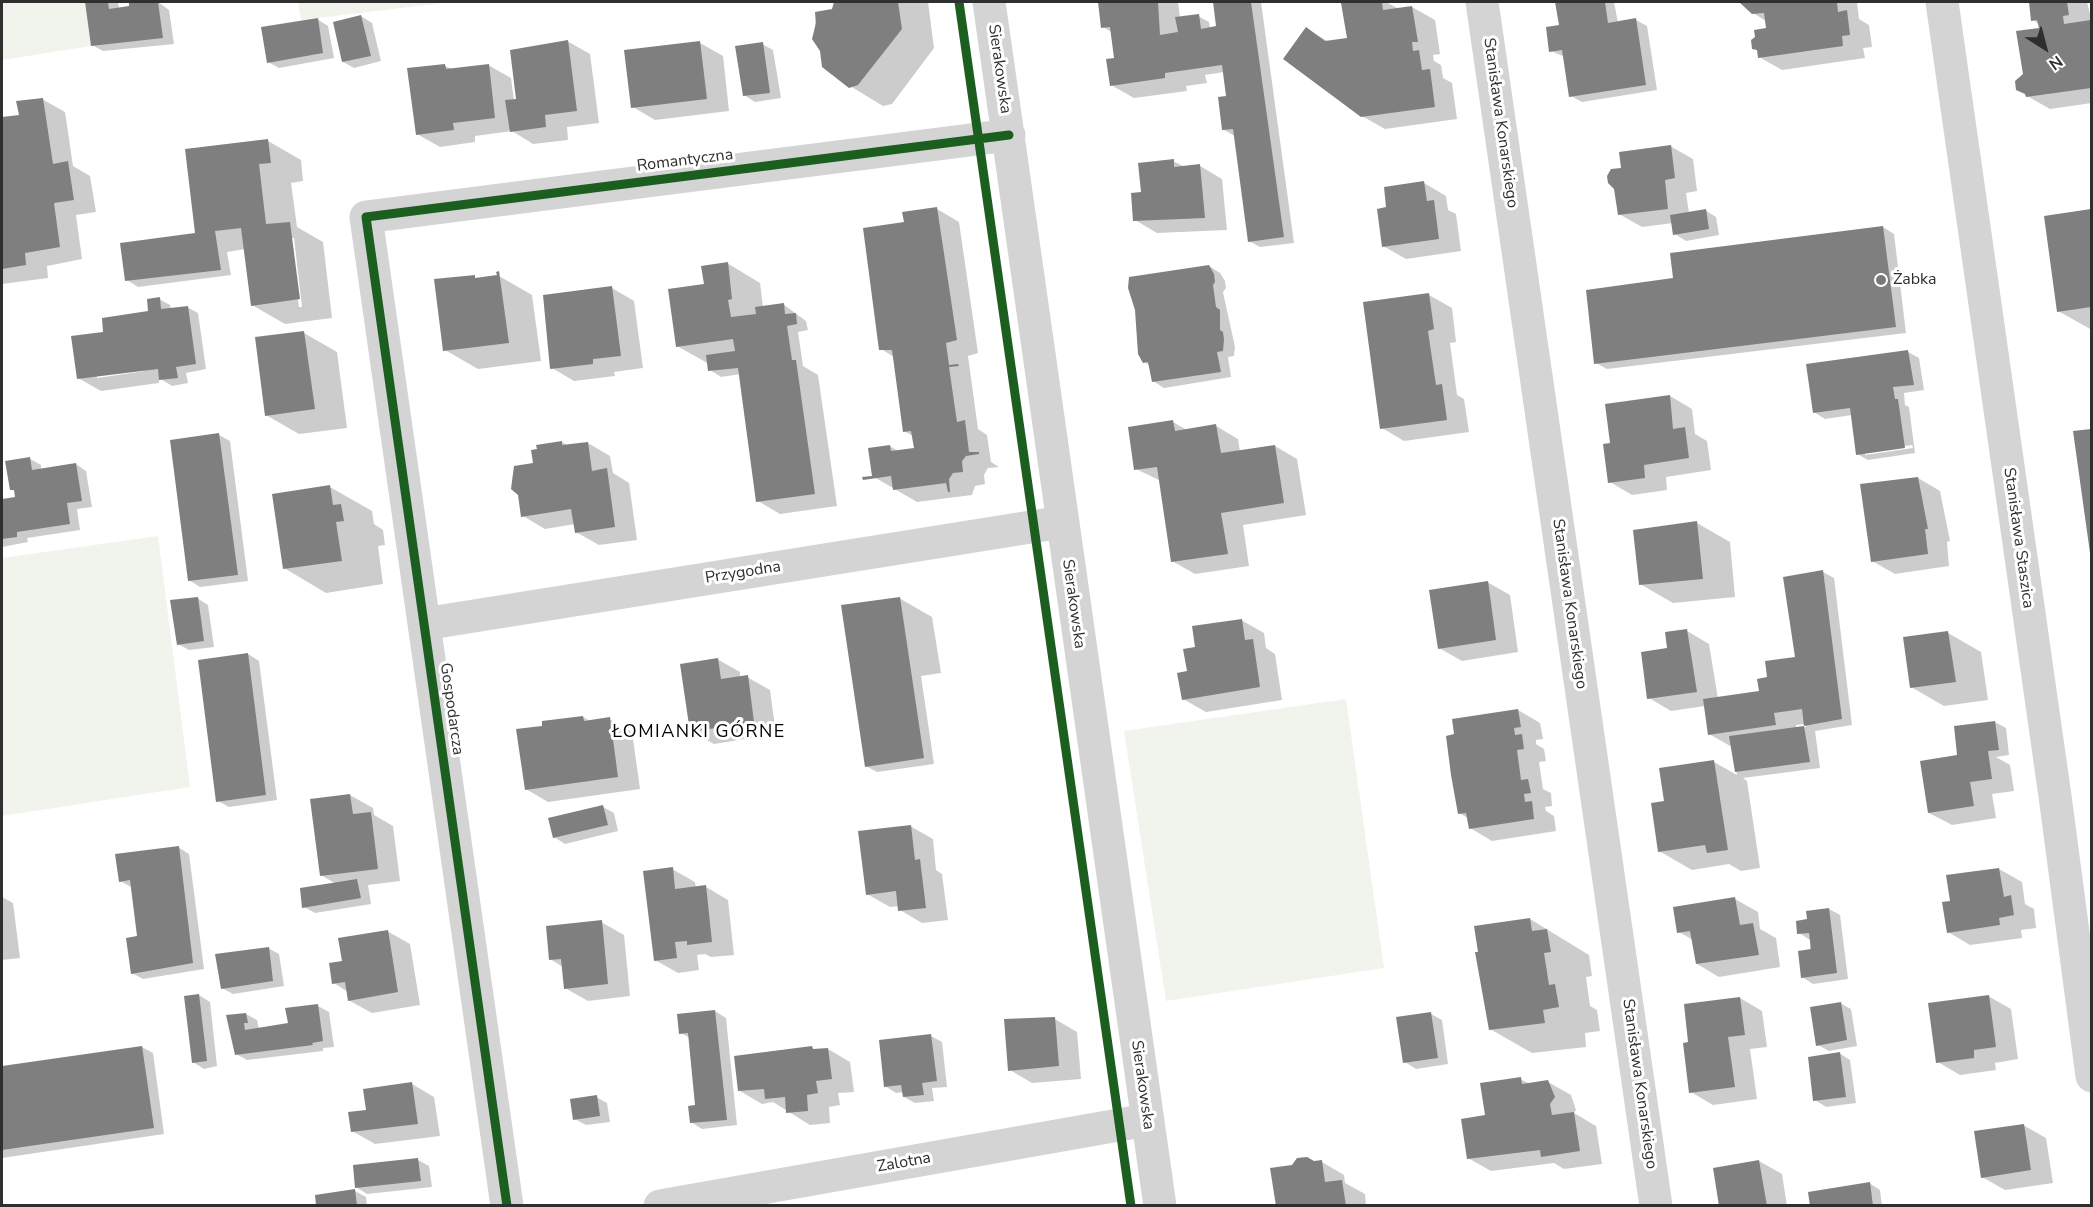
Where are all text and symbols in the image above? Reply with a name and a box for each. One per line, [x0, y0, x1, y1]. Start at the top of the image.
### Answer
north arrow [2015, 18, 2075, 78]
street label: Sierakowska [983, 23, 1015, 115]
street label: Stanisława Konarskiego [1479, 37, 1521, 209]
text: N [2044, 50, 2067, 75]
street label: Romantyczna [636, 146, 734, 176]
place label: Żabka [1893, 270, 1936, 290]
marker: Żabka [1874, 273, 1888, 287]
street label: Stanisława Staszica [1999, 466, 2037, 610]
street label: Stanisława Konarskiego [1548, 518, 1590, 690]
street label: Przygodna [704, 558, 782, 588]
street label: Sierakowska [1057, 558, 1089, 650]
street label: Gospodarcza [435, 662, 467, 756]
district label: ŁOMIANKI GÓRNE [612, 722, 786, 744]
street label: Stanisława Konarskiego [1618, 998, 1660, 1170]
street label: Sierakowska [1126, 1039, 1158, 1131]
street label: Zalotna [876, 1149, 932, 1177]

